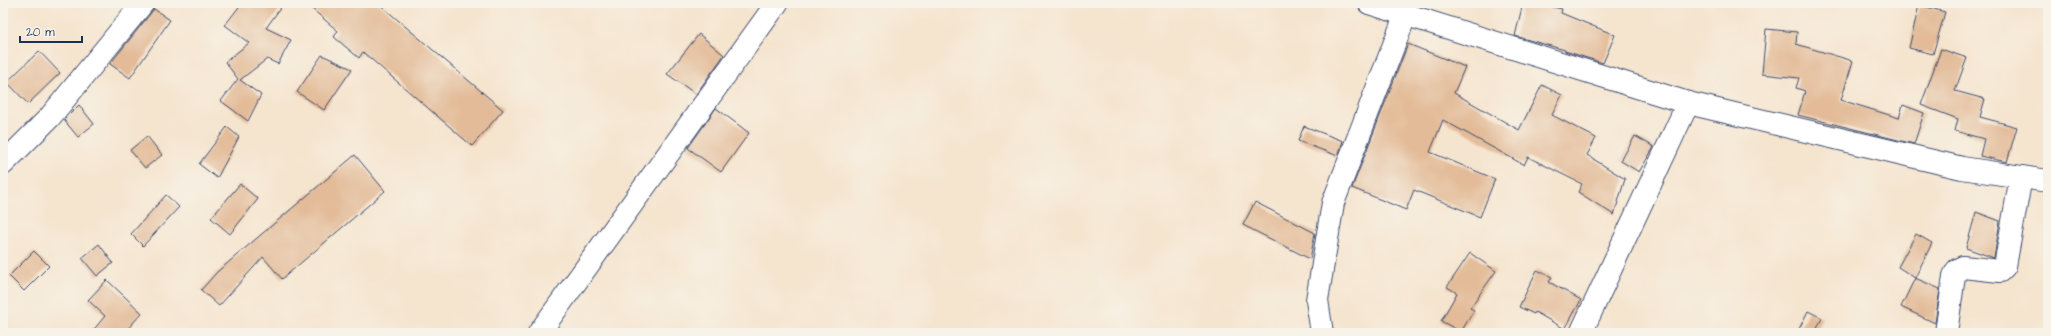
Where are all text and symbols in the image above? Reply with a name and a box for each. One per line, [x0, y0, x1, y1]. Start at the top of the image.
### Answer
scale bar [20, 18, 82, 44]
text: 20 m [26, 24, 55, 41]

